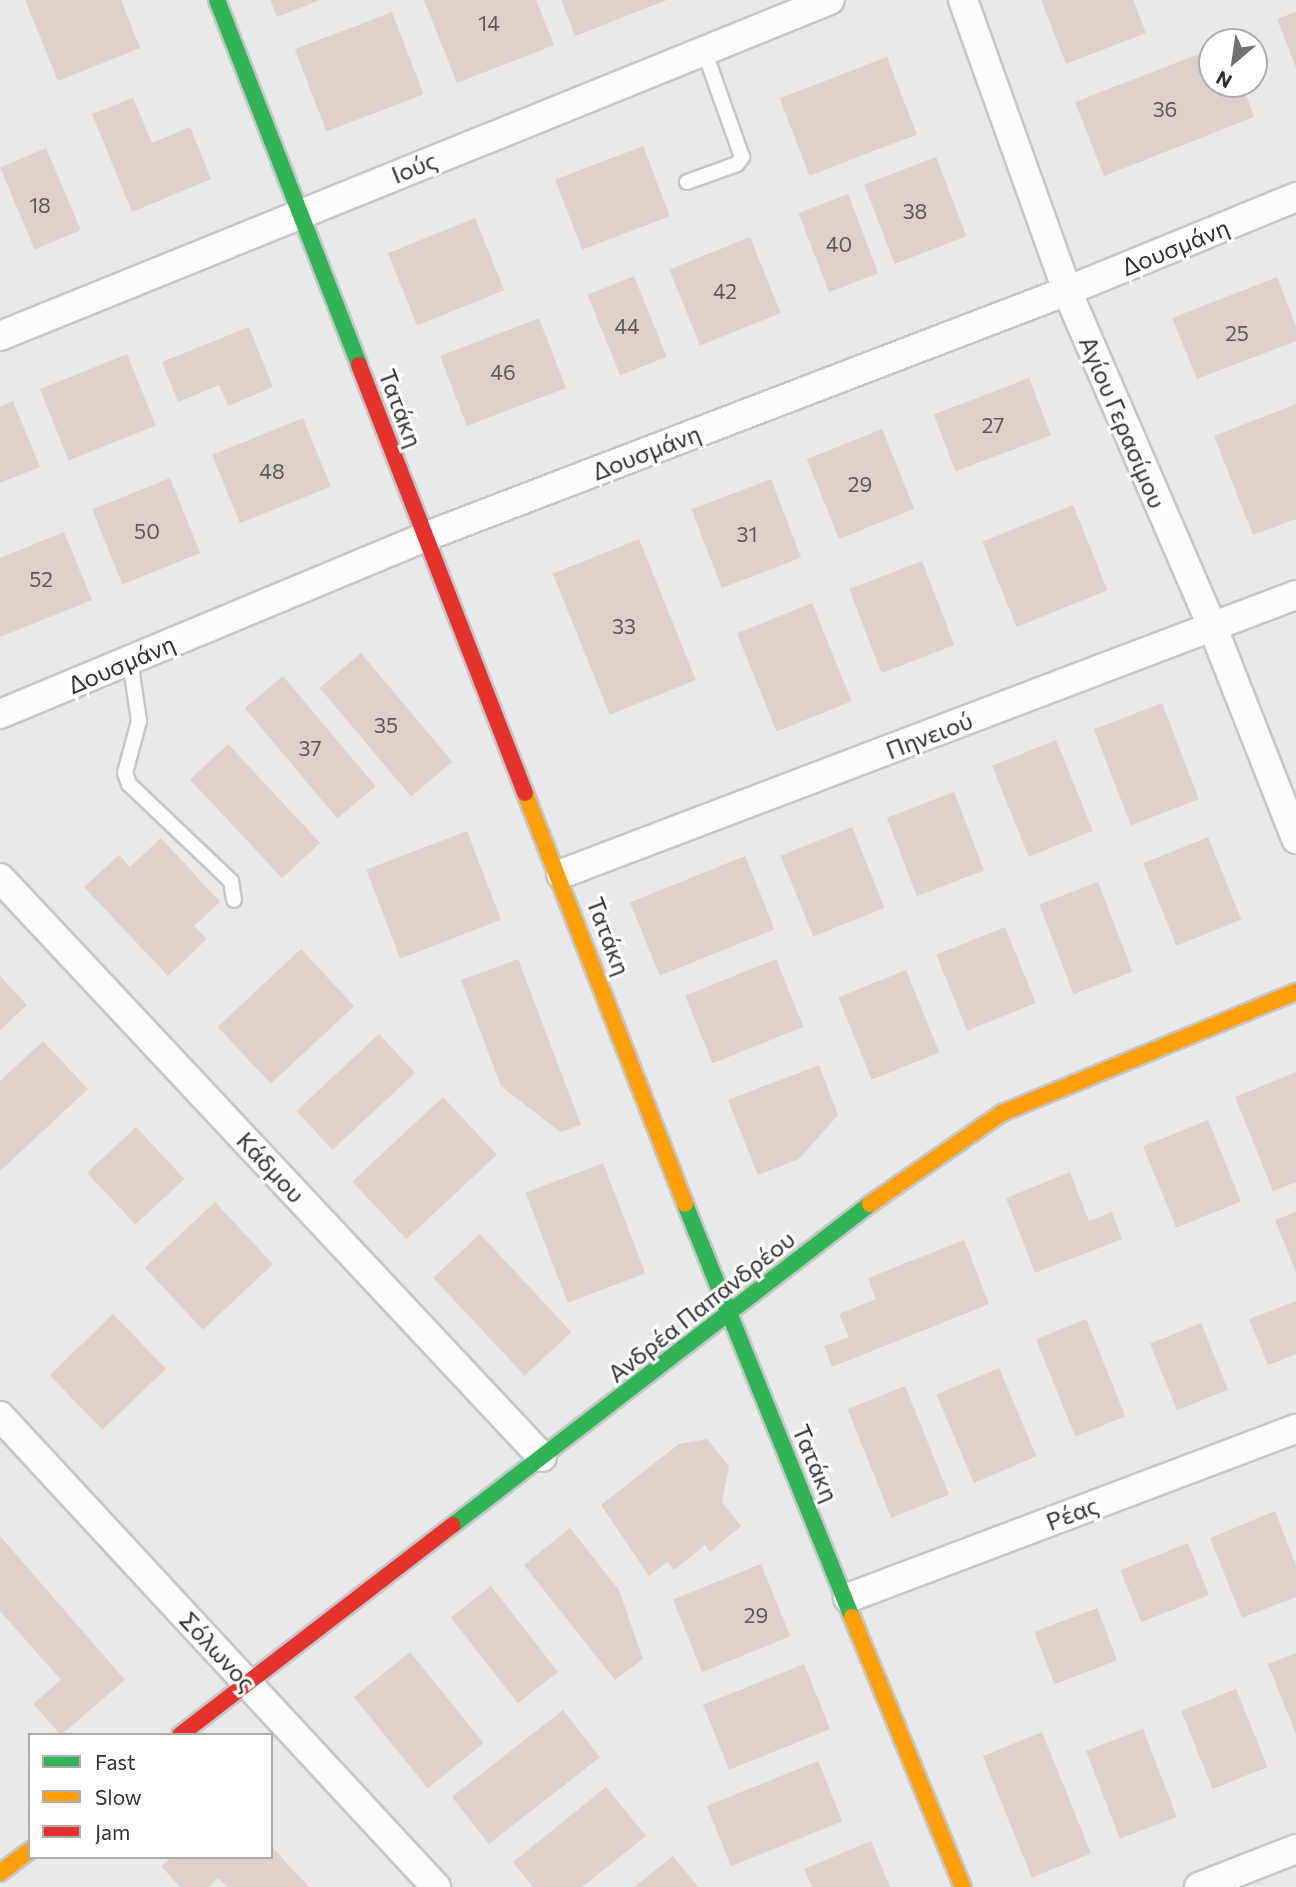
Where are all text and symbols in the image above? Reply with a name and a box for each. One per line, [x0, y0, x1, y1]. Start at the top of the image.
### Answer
house number: 14 [478, 10, 500, 36]
north arrow [1198, 28, 1268, 98]
text: N [1212, 67, 1235, 94]
house number: 36 [1153, 96, 1177, 122]
street label: Ιούς [387, 145, 441, 189]
house number: 18 [29, 192, 51, 218]
house number: 38 [903, 198, 927, 224]
street label: Δουσμάνη [1117, 212, 1233, 282]
house number: 40 [826, 231, 852, 257]
house number: 42 [713, 278, 737, 304]
house number: 44 [614, 313, 640, 339]
house number: 25 [1225, 320, 1249, 346]
street label: Αγίου Γερασίμου [1074, 332, 1172, 512]
house number: 46 [490, 359, 516, 385]
street label: Τατάκη [373, 365, 429, 451]
house number: 27 [982, 412, 1004, 438]
street label: Δουσμάνη [588, 418, 704, 486]
house number: 48 [259, 458, 285, 484]
house number: 29 [848, 471, 872, 497]
house number: 50 [134, 518, 160, 544]
house number: 31 [737, 521, 757, 547]
house number: 52 [29, 566, 53, 592]
house number: 33 [612, 613, 636, 639]
street label: Δουσμάνη [63, 628, 179, 700]
street label: Πηνειού [882, 705, 976, 765]
house number: 35 [374, 712, 398, 738]
house number: 37 [299, 735, 321, 761]
street label: Τατάκη [581, 893, 637, 979]
street label: Κάδμου [231, 1126, 311, 1208]
street label: Ανδρέα Παπανδρέου [602, 1224, 800, 1388]
street label: Τατάκη [787, 1420, 845, 1506]
street label: Ρέας [1042, 1490, 1102, 1536]
house number: 29 [744, 1602, 768, 1628]
street label: Σόλωνος [174, 1605, 262, 1697]
legend [28, 1733, 273, 1859]
text: Fast [95, 1749, 136, 1774]
text: Slow [95, 1784, 142, 1809]
text: Jam [95, 1819, 130, 1844]

